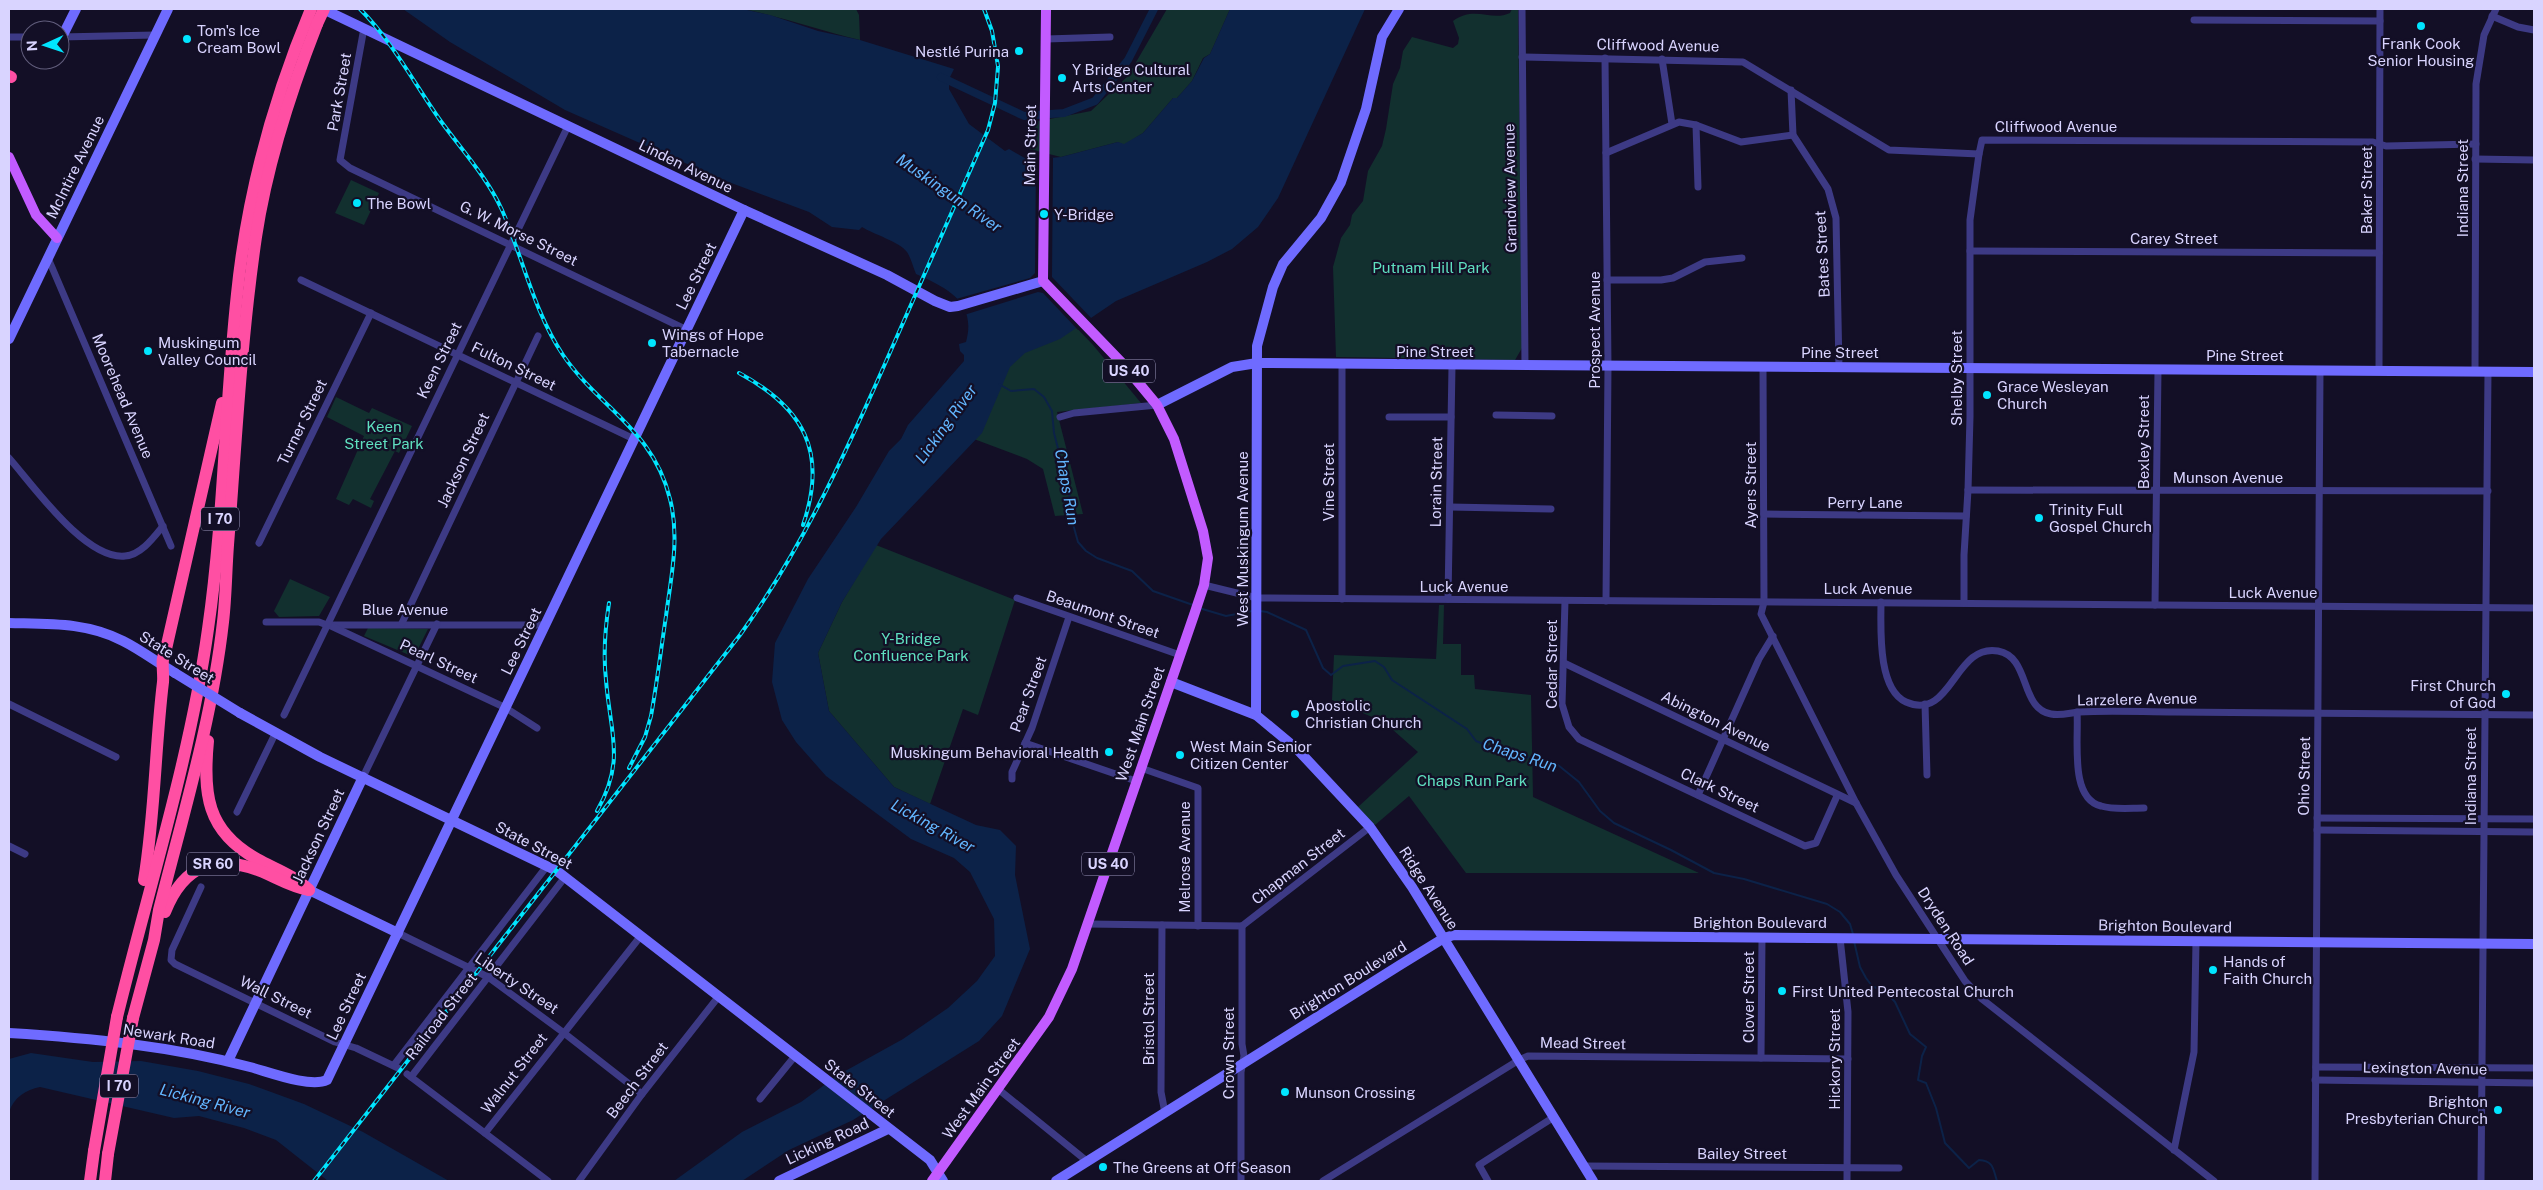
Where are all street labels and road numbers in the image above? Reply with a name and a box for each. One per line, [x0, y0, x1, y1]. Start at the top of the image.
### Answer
street label: Cliffwood Avenue [1596, 35, 1720, 55]
street label: Park Street [324, 51, 354, 133]
street label: Main Street [1021, 104, 1039, 186]
street label: McIntire Avenue [43, 113, 107, 221]
street label: Cliffwood Avenue [1995, 118, 2117, 135]
street label: Grandview Avenue [1500, 123, 1520, 253]
street label: Linden Avenue [636, 136, 736, 196]
street label: Indiana Street [2454, 139, 2471, 237]
street label: Baker Street [2358, 146, 2375, 234]
street label: G. W. Morse Street [457, 197, 581, 269]
street label: Bates Street [1811, 210, 1833, 298]
street label: Carey Street [2130, 230, 2218, 247]
street label: Lee Street [672, 239, 720, 312]
street label: Prospect Avenue [1586, 271, 1603, 389]
street label: Keen Street [413, 319, 465, 401]
street label: Shelby Street [1948, 330, 1965, 426]
street label: Moorehead Avenue [89, 331, 157, 461]
street label: Fulton Street [469, 338, 559, 394]
street label: Pine Street [1396, 343, 1474, 360]
street label: Pine Street [1801, 344, 1879, 361]
street label: Pine Street [2206, 347, 2284, 364]
road number: US 40 [1103, 360, 1155, 382]
street label: Turner Street [274, 376, 330, 468]
street label: Bexley Street [2135, 395, 2152, 489]
street label: Jackson Street [434, 410, 492, 510]
street label: Lorain Street [1427, 436, 1445, 527]
street label: Ayers Street [1742, 441, 1759, 528]
street label: Vine Street [1320, 443, 1337, 521]
street label: West Muskingum Avenue [1234, 451, 1251, 627]
street label: Munson Avenue [2173, 469, 2283, 486]
street label: Perry Lane [1827, 494, 1903, 511]
road number: I 70 [201, 508, 239, 530]
street label: Luck Avenue [1419, 578, 1509, 595]
street label: Luck Avenue [1823, 580, 1913, 597]
street label: Luck Avenue [2228, 584, 2318, 601]
street label: Beaumont Street [1044, 587, 1162, 641]
street label: Blue Avenue [362, 601, 448, 618]
street label: Lee Street [497, 604, 545, 677]
street label: Cedar Street [1543, 619, 1560, 709]
street label: State Street [136, 627, 218, 687]
street label: Pearl Street [397, 636, 481, 687]
street label: Pear Street [1006, 654, 1050, 734]
street label: West Main Street [1112, 664, 1168, 784]
street label: Abington Avenue [1659, 687, 1773, 755]
street label: Larzelere Avenue [2077, 689, 2197, 709]
street label: Indiana Street [2462, 727, 2479, 825]
street label: Ohio Street [2295, 736, 2313, 816]
street label: Clark Street [1678, 764, 1762, 816]
street label: Jackson Street [289, 786, 347, 886]
street label: Melrose Avenue [1176, 801, 1193, 913]
street label: State Street [492, 818, 576, 873]
street label: Chapman Street [1248, 824, 1348, 908]
street label: Ridge Avenue [1396, 843, 1462, 933]
road number: SR 60 [187, 852, 239, 876]
road number: US 40 [1082, 852, 1134, 876]
street label: Dryden Road [1914, 884, 1978, 968]
street label: Brighton Boulevard [1693, 914, 1827, 931]
street label: Brighton Boulevard [2098, 916, 2232, 936]
street label: Brighton Boulevard [1287, 937, 1409, 1023]
street label: Liberty Street [472, 949, 562, 1017]
street label: Clover Street [1740, 951, 1757, 1043]
street label: Lee Street [323, 969, 369, 1043]
street label: Railroad Street [402, 969, 480, 1063]
street label: Wall Street [237, 972, 315, 1022]
street label: Bristol Street [1140, 972, 1157, 1066]
street label: Crown Street [1220, 1007, 1237, 1099]
street label: Hickory Street [1826, 1008, 1843, 1110]
street label: Newark Road [122, 1020, 216, 1052]
street label: Walnut Street [477, 1029, 551, 1116]
street label: West Main Street [939, 1034, 1023, 1142]
street label: Mead Street [1540, 1034, 1626, 1052]
street label: Beech Street [603, 1038, 671, 1122]
street label: State Street [821, 1055, 899, 1121]
street label: Lexington Avenue [2363, 1058, 2487, 1078]
road number: I 70 [100, 1074, 138, 1098]
street label: Licking Road [783, 1114, 871, 1168]
street label: Bailey Street [1697, 1145, 1787, 1162]

